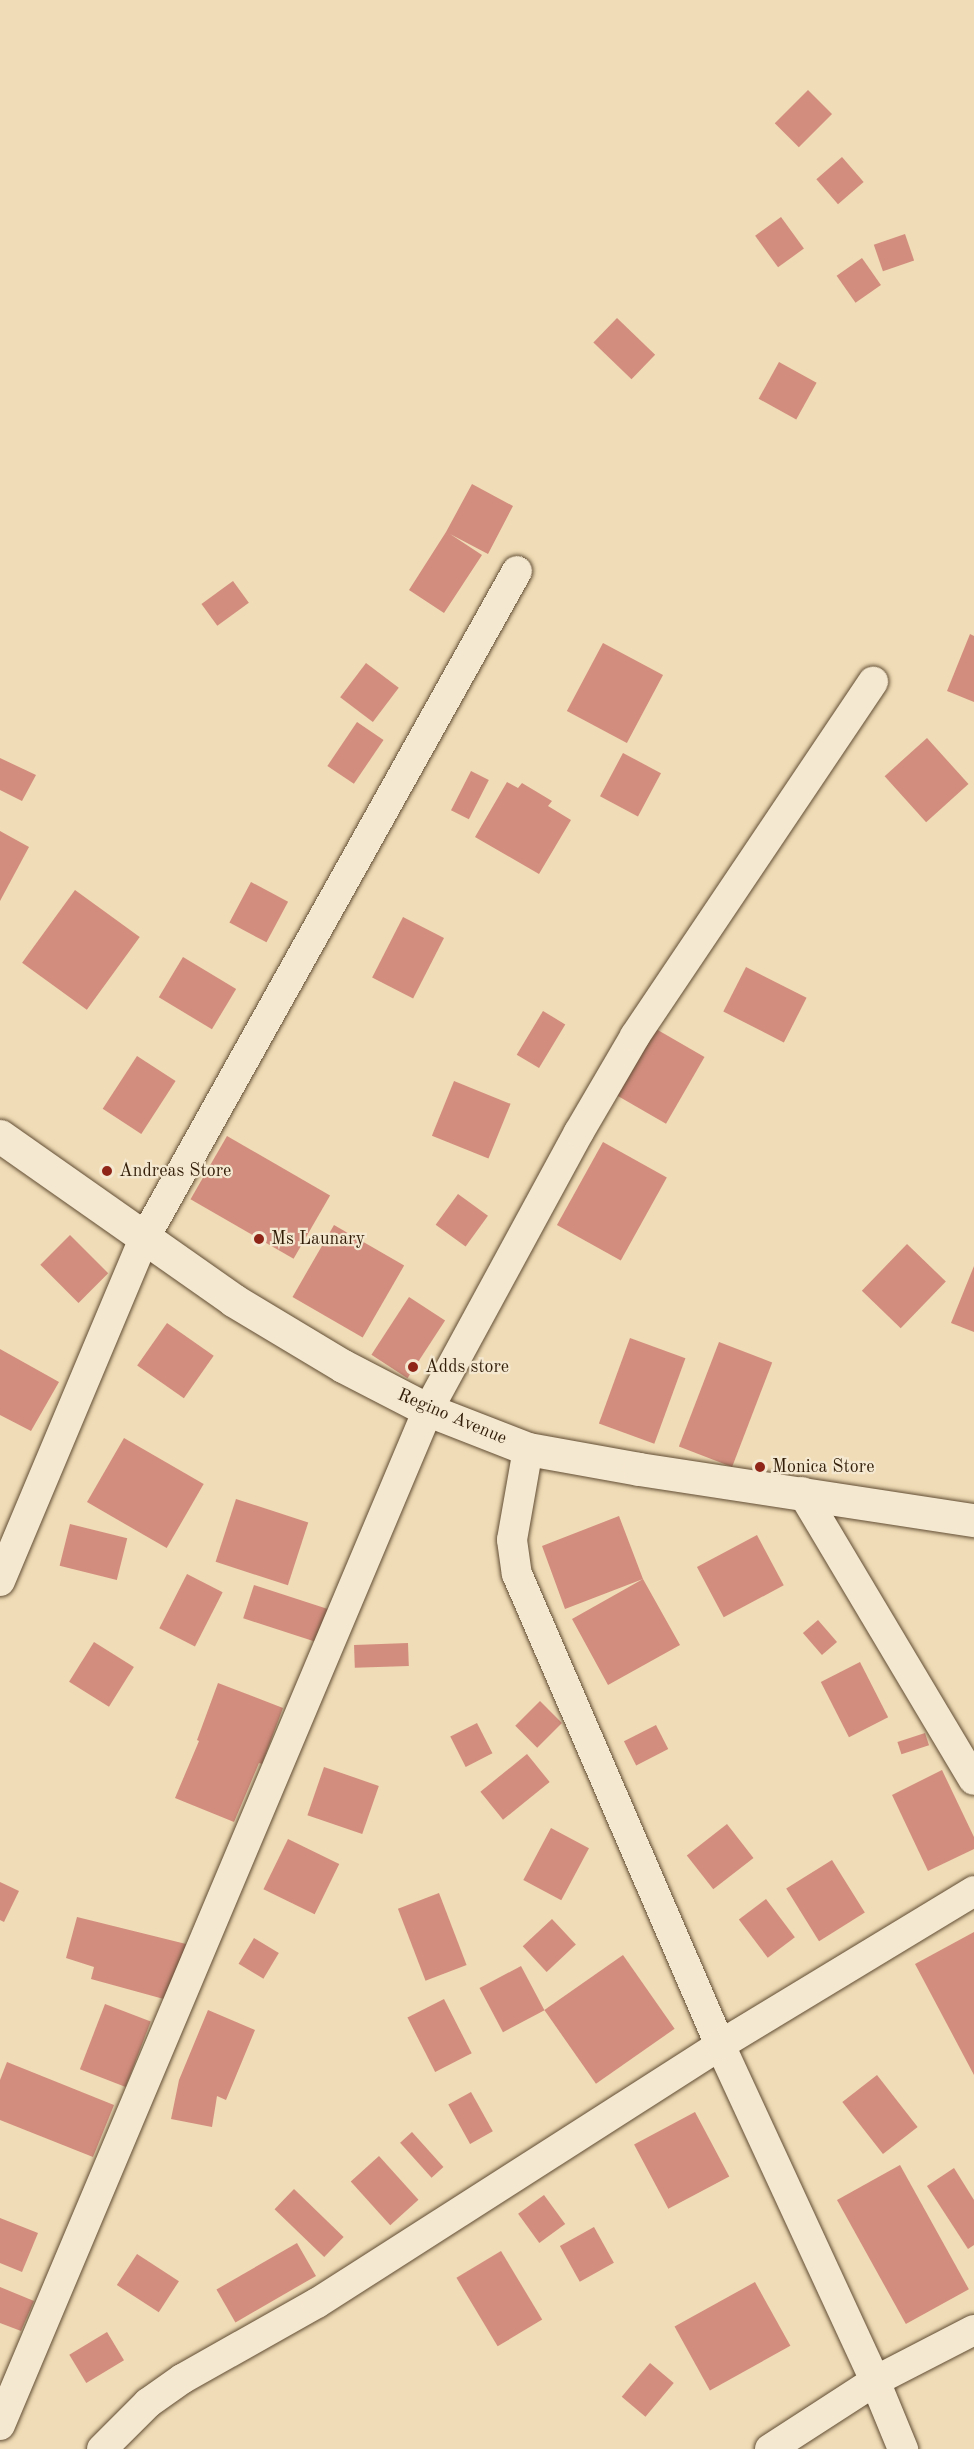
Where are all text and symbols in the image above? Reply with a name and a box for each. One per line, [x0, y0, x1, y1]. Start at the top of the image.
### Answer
place label: Andreas Store [119, 1160, 231, 1182]
marker: Andreas Store [100, 1164, 114, 1178]
place label: Ms Launary [271, 1228, 365, 1250]
marker: Ms Launary [252, 1232, 266, 1246]
place label: Adds store [425, 1356, 509, 1378]
marker: Adds store [406, 1360, 420, 1374]
street label: Regino Avenue [394, 1384, 510, 1450]
place label: Monica Store [772, 1456, 874, 1478]
marker: Monica Store [753, 1460, 767, 1474]

